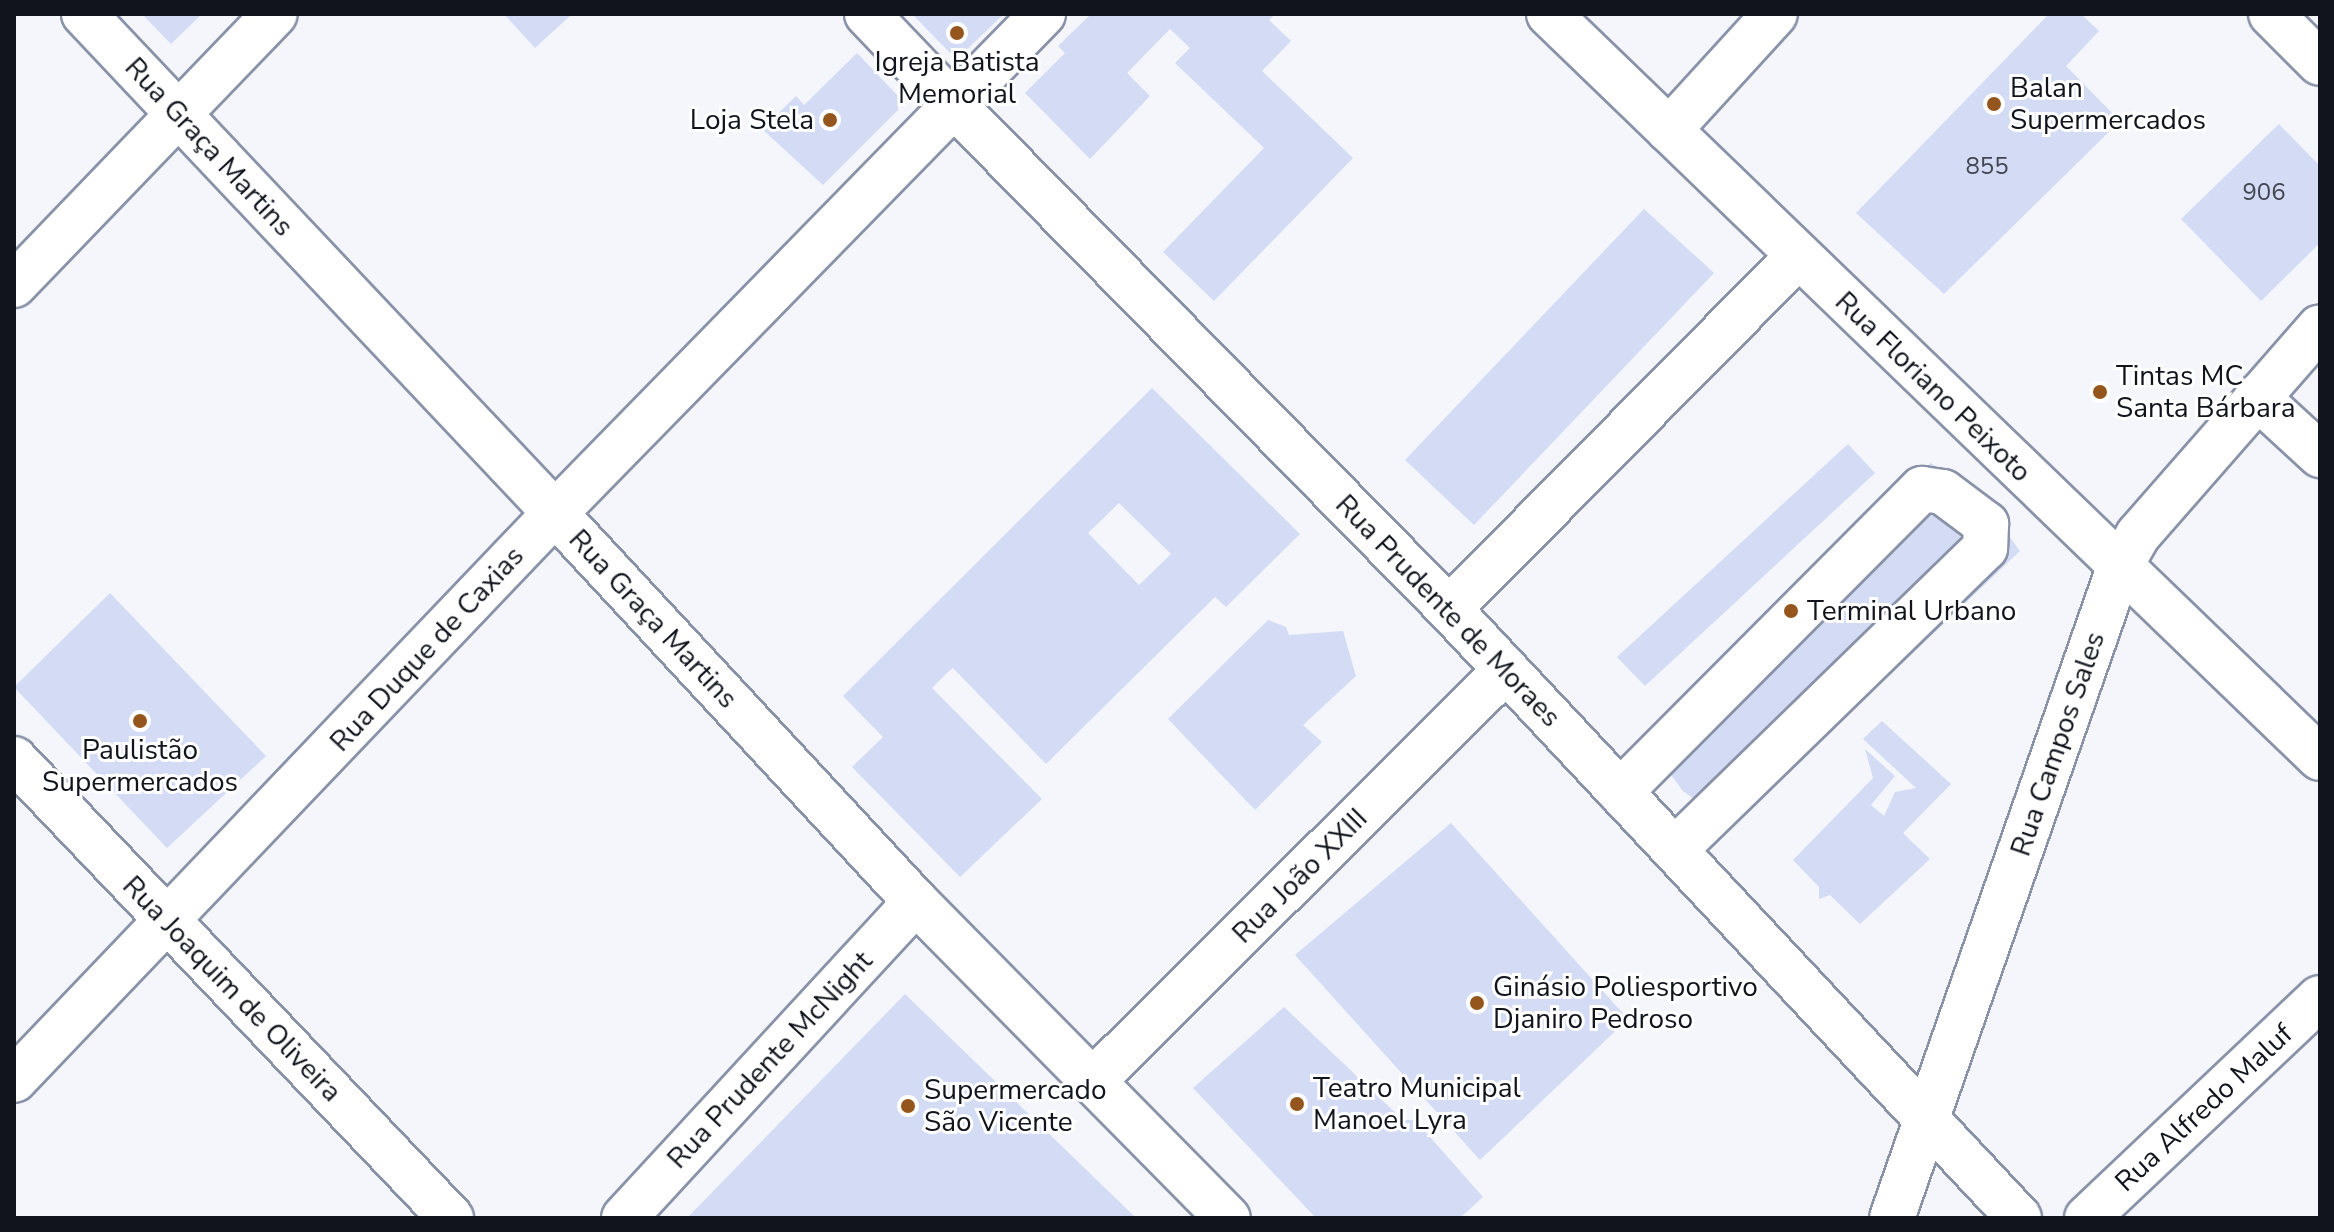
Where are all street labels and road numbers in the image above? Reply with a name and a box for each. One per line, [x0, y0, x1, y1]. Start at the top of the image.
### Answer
street label: Rua Graça Martins [118, 51, 300, 243]
street label: Rua Floriano Peixoto [1828, 285, 2038, 489]
street label: Rua Prudente de Moraes [1328, 488, 1568, 734]
street label: Rua Graça Martins [562, 523, 744, 715]
street label: Rua Duque de Caxias [323, 539, 531, 759]
street label: Rua Campos Sales [2004, 628, 2112, 860]
street label: Rua João XXIII [1226, 802, 1374, 950]
street label: Rua Joaquim de Oliveira [115, 869, 349, 1109]
street label: Rua Prudente McNight [661, 944, 879, 1176]
street label: Rua Alfredo Maluf [2108, 1017, 2300, 1199]

